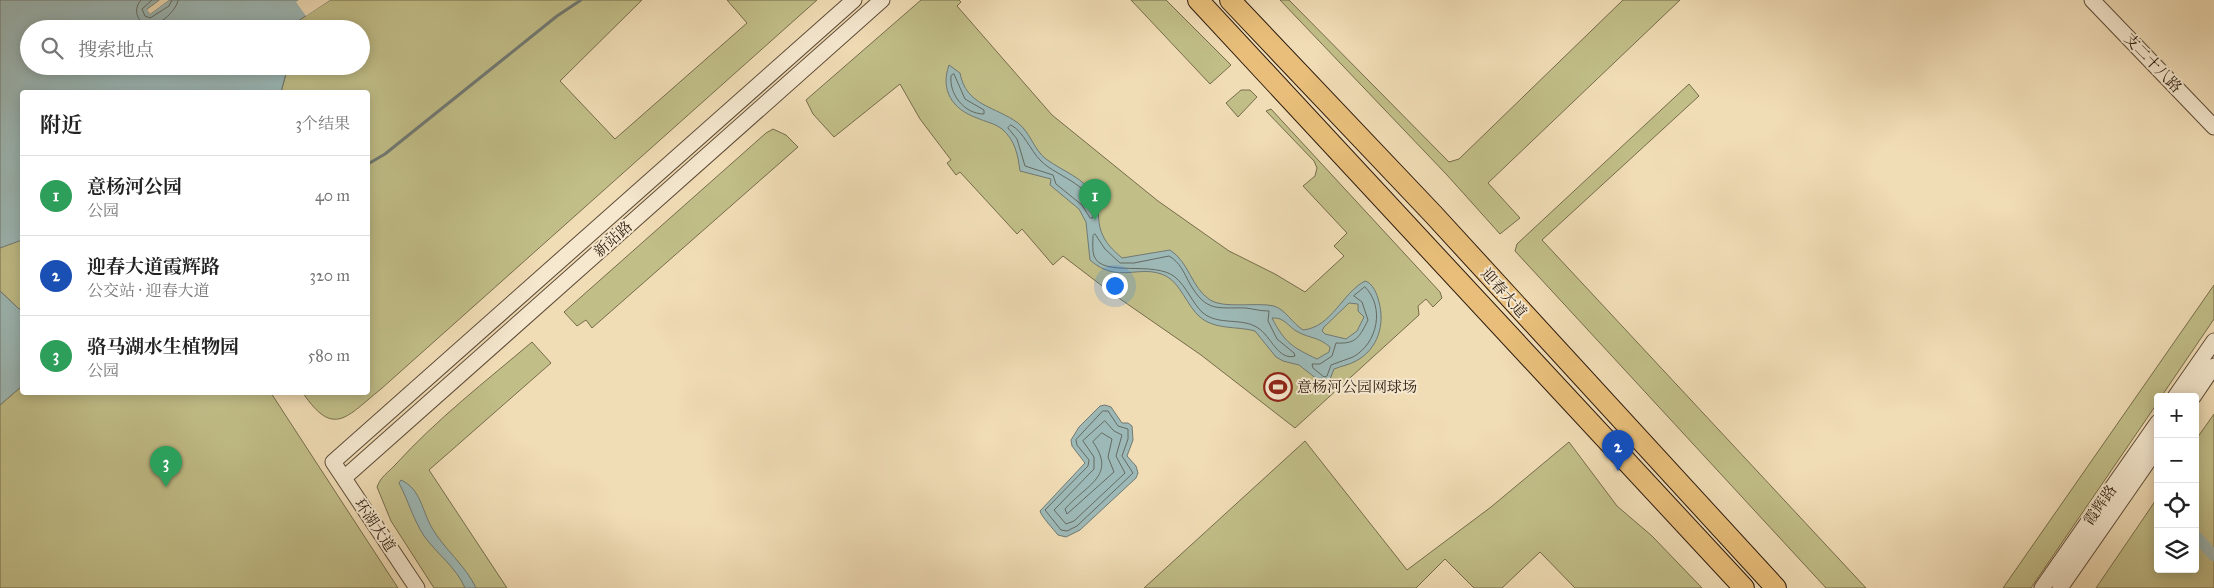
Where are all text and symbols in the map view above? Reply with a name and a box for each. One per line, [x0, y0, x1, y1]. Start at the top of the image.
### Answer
search box [20, 20, 370, 75]
street label: 支二十八路 [2120, 30, 2186, 96]
icon: search [38, 34, 66, 62]
text: 搜索地点 [78, 38, 154, 61]
text: 附近 [40, 112, 82, 138]
text: 3个结果 [296, 114, 350, 133]
text: 意杨河公园 [87, 175, 182, 198]
pin: 1 [1079, 179, 1111, 220]
text: 1 [53, 186, 59, 205]
text: 40 m [315, 186, 350, 205]
text: 公园 [87, 201, 119, 220]
street label: 新站路 [590, 217, 636, 261]
text: 迎春大道霞辉路 [87, 255, 220, 278]
street label: 迎春大道 [1477, 265, 1531, 321]
text: 2 [52, 266, 60, 285]
text: 320 m [310, 266, 350, 285]
your location [1102, 273, 1128, 299]
text: 公交站 · 迎春大道 [87, 281, 209, 300]
text: 骆马湖水生植物园 [87, 335, 239, 358]
text: 3 [53, 346, 59, 365]
text: 580 m [308, 346, 350, 365]
text: 公园 [87, 361, 119, 380]
sports icon: 意杨河公园网球场 [1263, 372, 1293, 402]
place label: 意杨河公园网球场 [1297, 378, 1417, 396]
map controls [2154, 393, 2199, 573]
button: + [2154, 393, 2199, 438]
pin: 2 [1602, 430, 1634, 471]
button: − [2154, 438, 2199, 483]
pin: 3 [150, 446, 182, 487]
street label: 霞辉路 [2080, 481, 2120, 529]
button: locate [2154, 483, 2199, 528]
street label: 环湖大道 [351, 495, 399, 555]
button: layers [2154, 528, 2199, 573]

